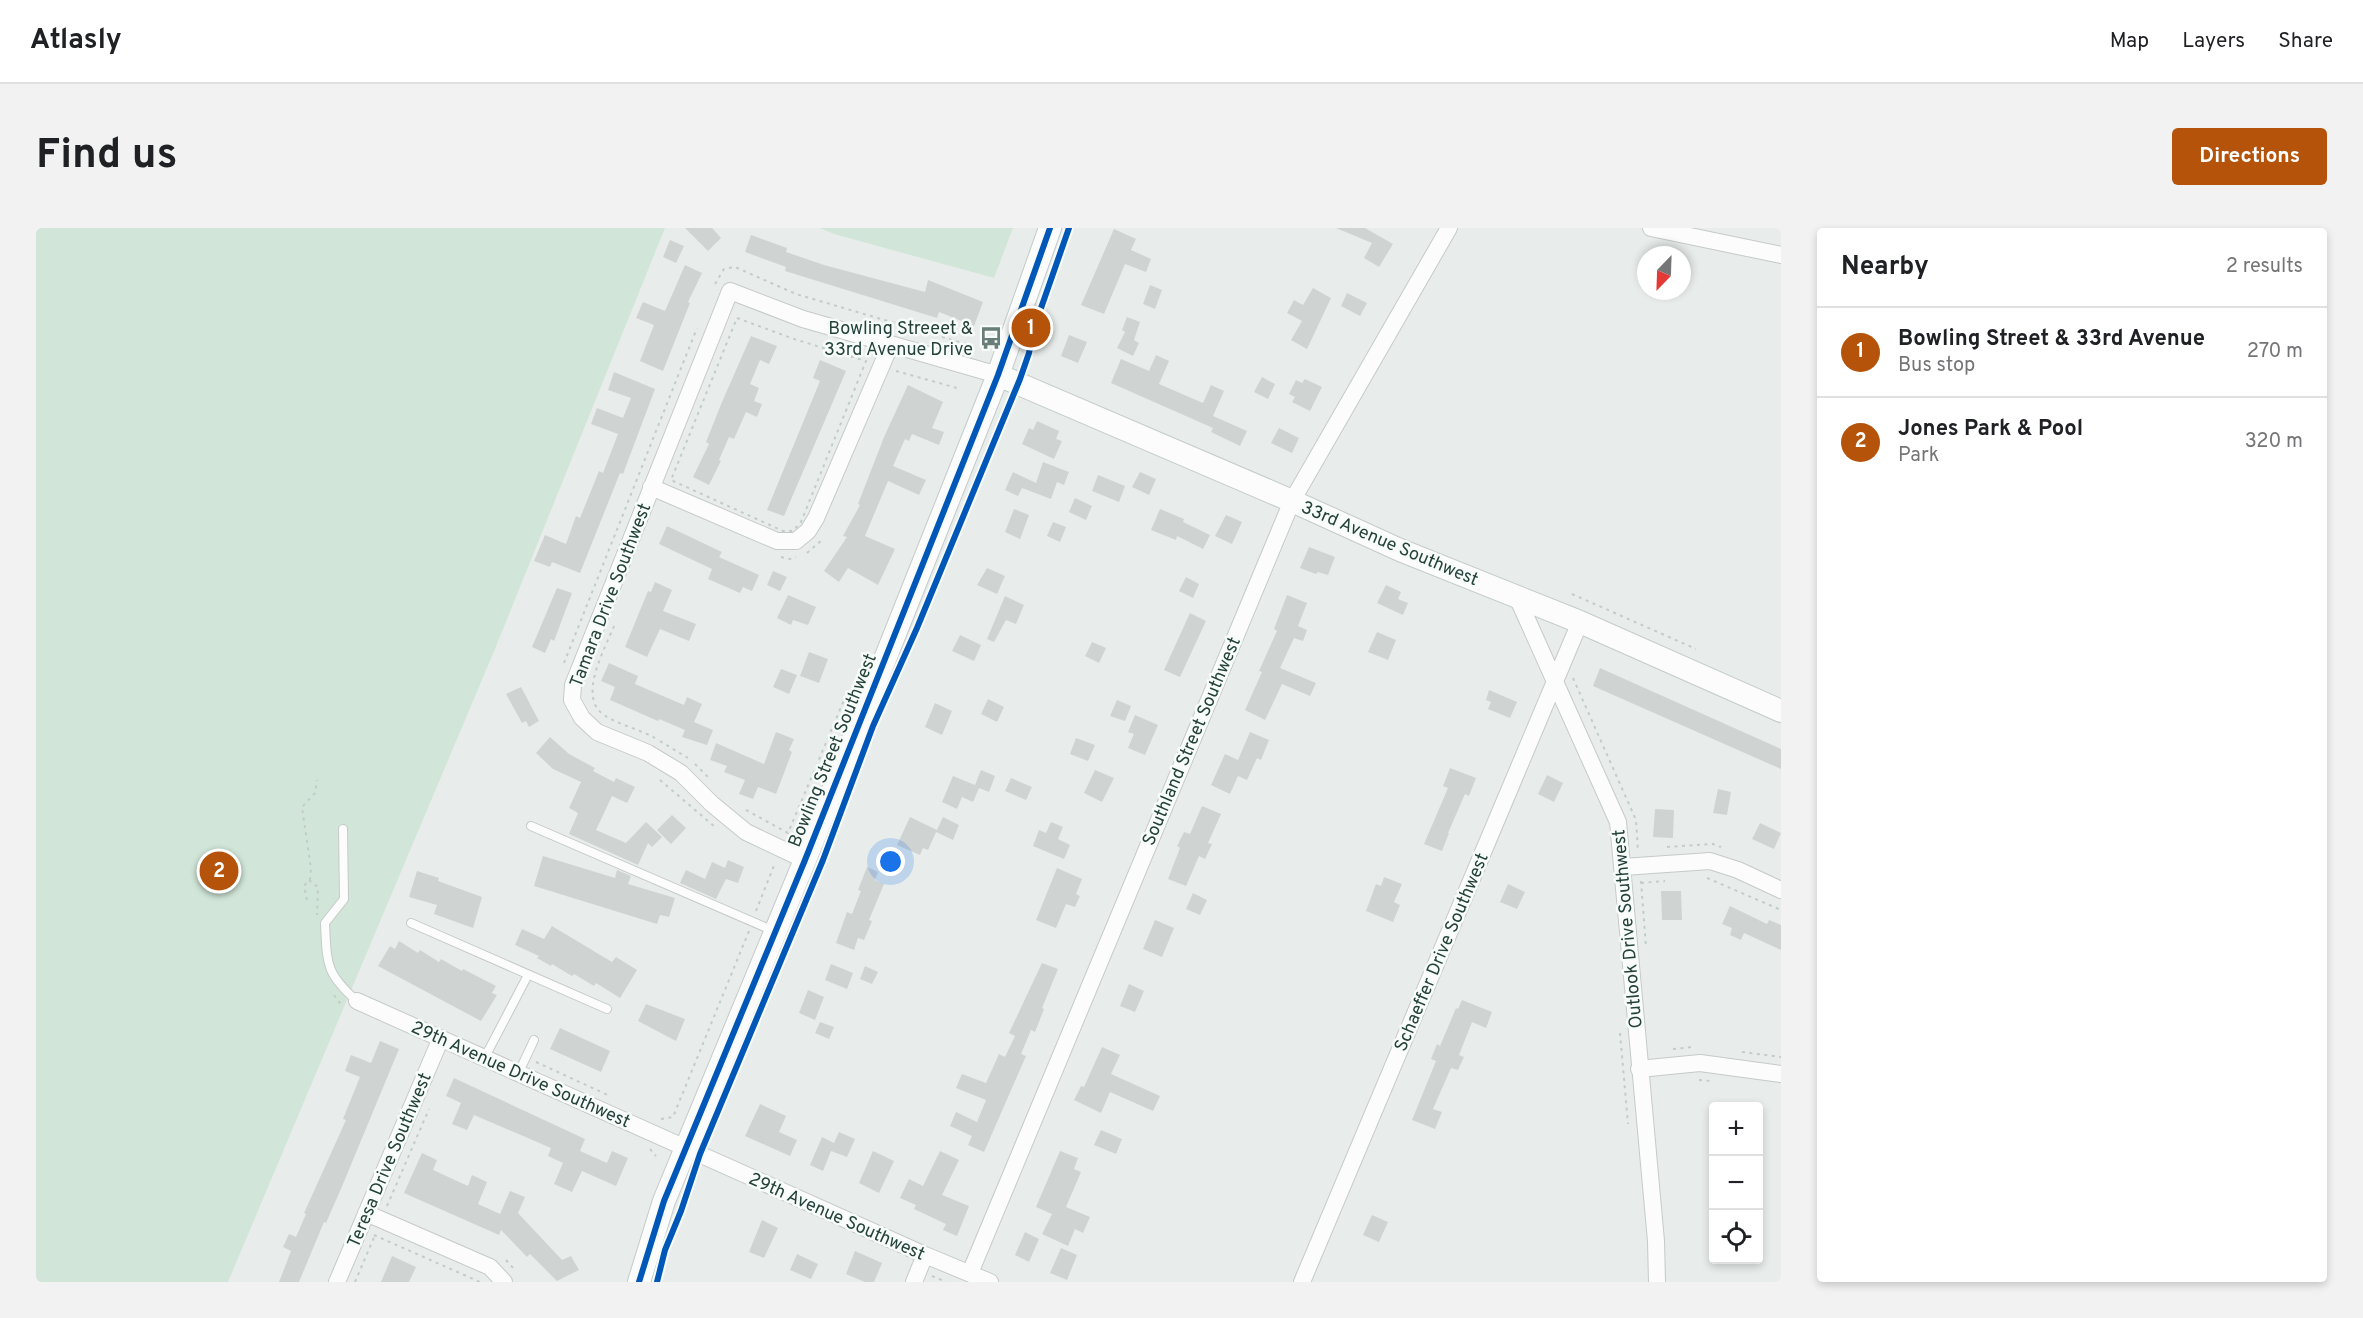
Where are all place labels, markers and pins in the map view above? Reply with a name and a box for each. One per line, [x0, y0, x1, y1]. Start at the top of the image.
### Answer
pin: 1 [1012, 306, 1050, 350]
place label: Bowling Streeet & 33rd Avenue Drive [824, 318, 973, 362]
bus stop icon: Bowling Streeet & 33rd Avenue Drive [978, 325, 1004, 351]
pin: 2 [200, 848, 238, 894]

